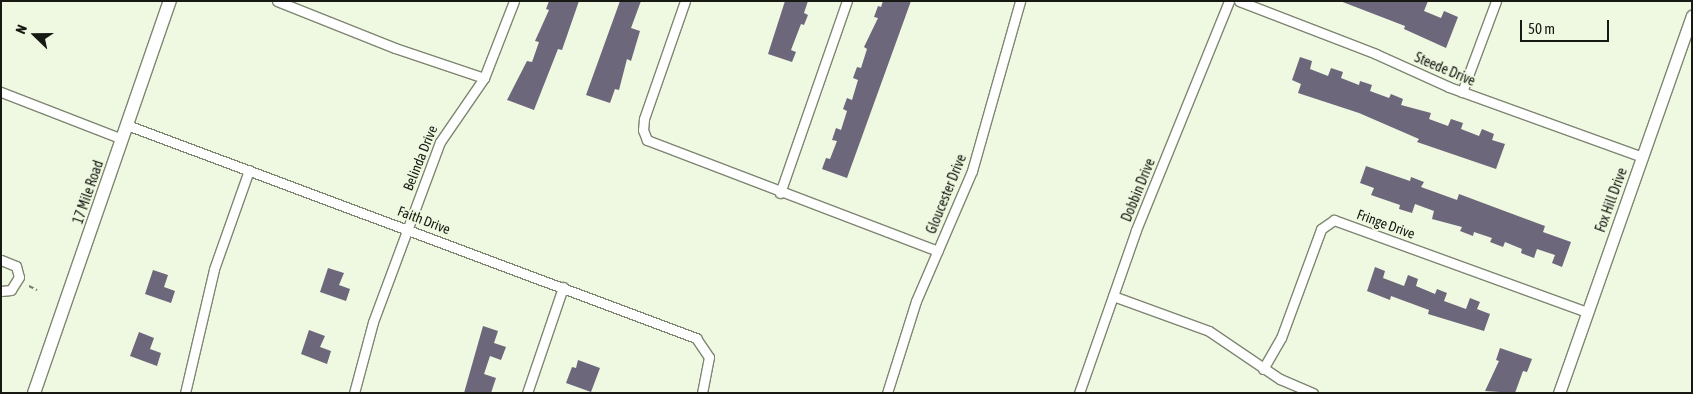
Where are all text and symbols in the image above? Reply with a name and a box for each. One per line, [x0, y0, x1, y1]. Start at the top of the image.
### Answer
north arrow [10, 10, 60, 60]
scale bar [1523, 10, 1612, 42]
text: 50 m [1528, 20, 1555, 37]
text: N [12, 23, 30, 36]
street label: Steede Drive [1412, 49, 1478, 89]
street label: Belinda Drive [399, 123, 441, 193]
street label: Gloucester Drive [922, 152, 970, 236]
street label: Dobbin Drive [1118, 156, 1158, 224]
street label: 17 Mile Road [69, 158, 107, 226]
street label: Fox Hill Drive [1592, 166, 1630, 234]
street label: Faith Drive [395, 202, 453, 238]
street label: Fringe Drive [1355, 206, 1417, 242]

